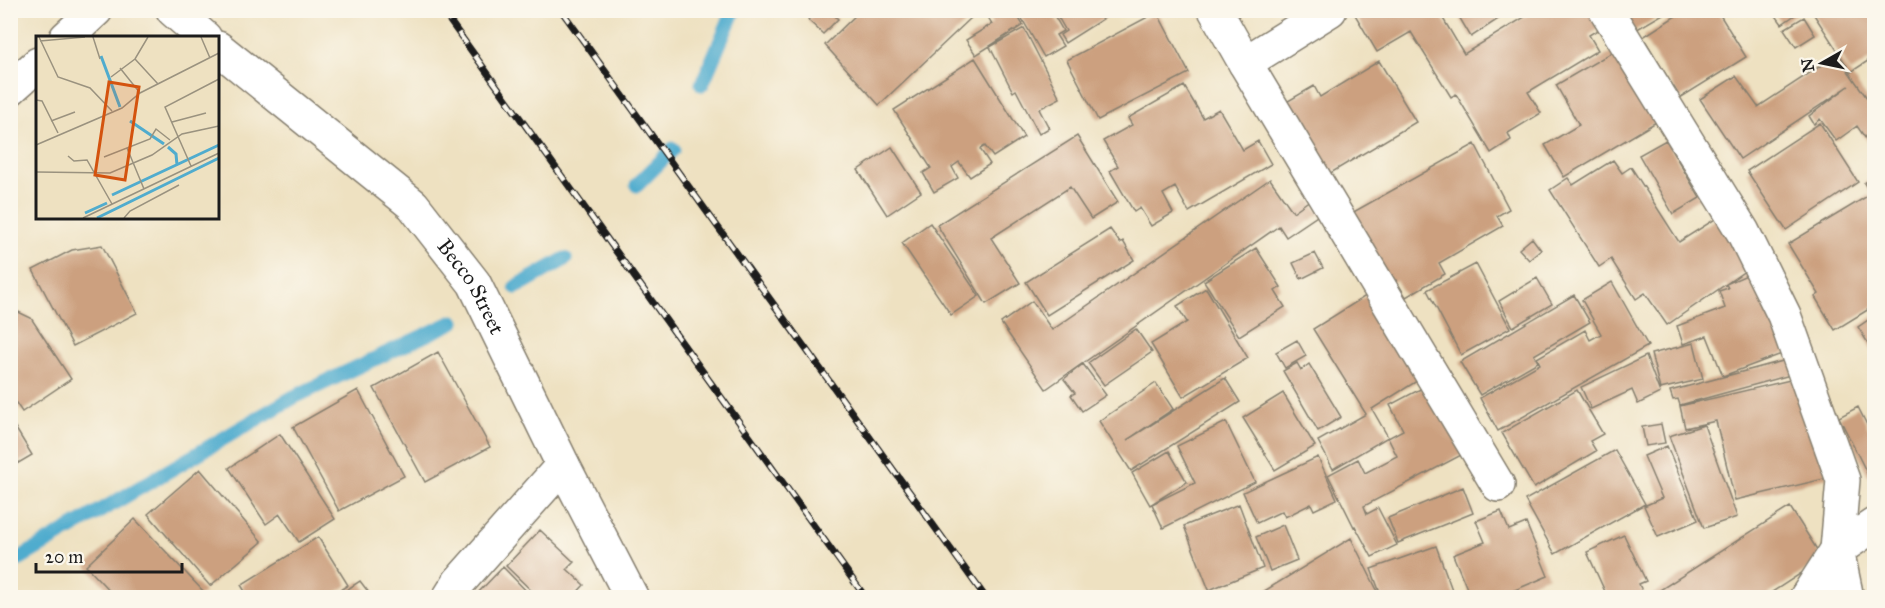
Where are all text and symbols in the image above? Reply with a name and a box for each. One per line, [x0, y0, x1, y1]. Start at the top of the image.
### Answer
north arrow [1792, 33, 1852, 93]
inset map [36, 36, 219, 219]
text: N [1797, 57, 1818, 73]
street label: Becco Street [432, 234, 510, 339]
scale bar [36, 536, 182, 574]
text: 20 m [45, 546, 83, 568]

